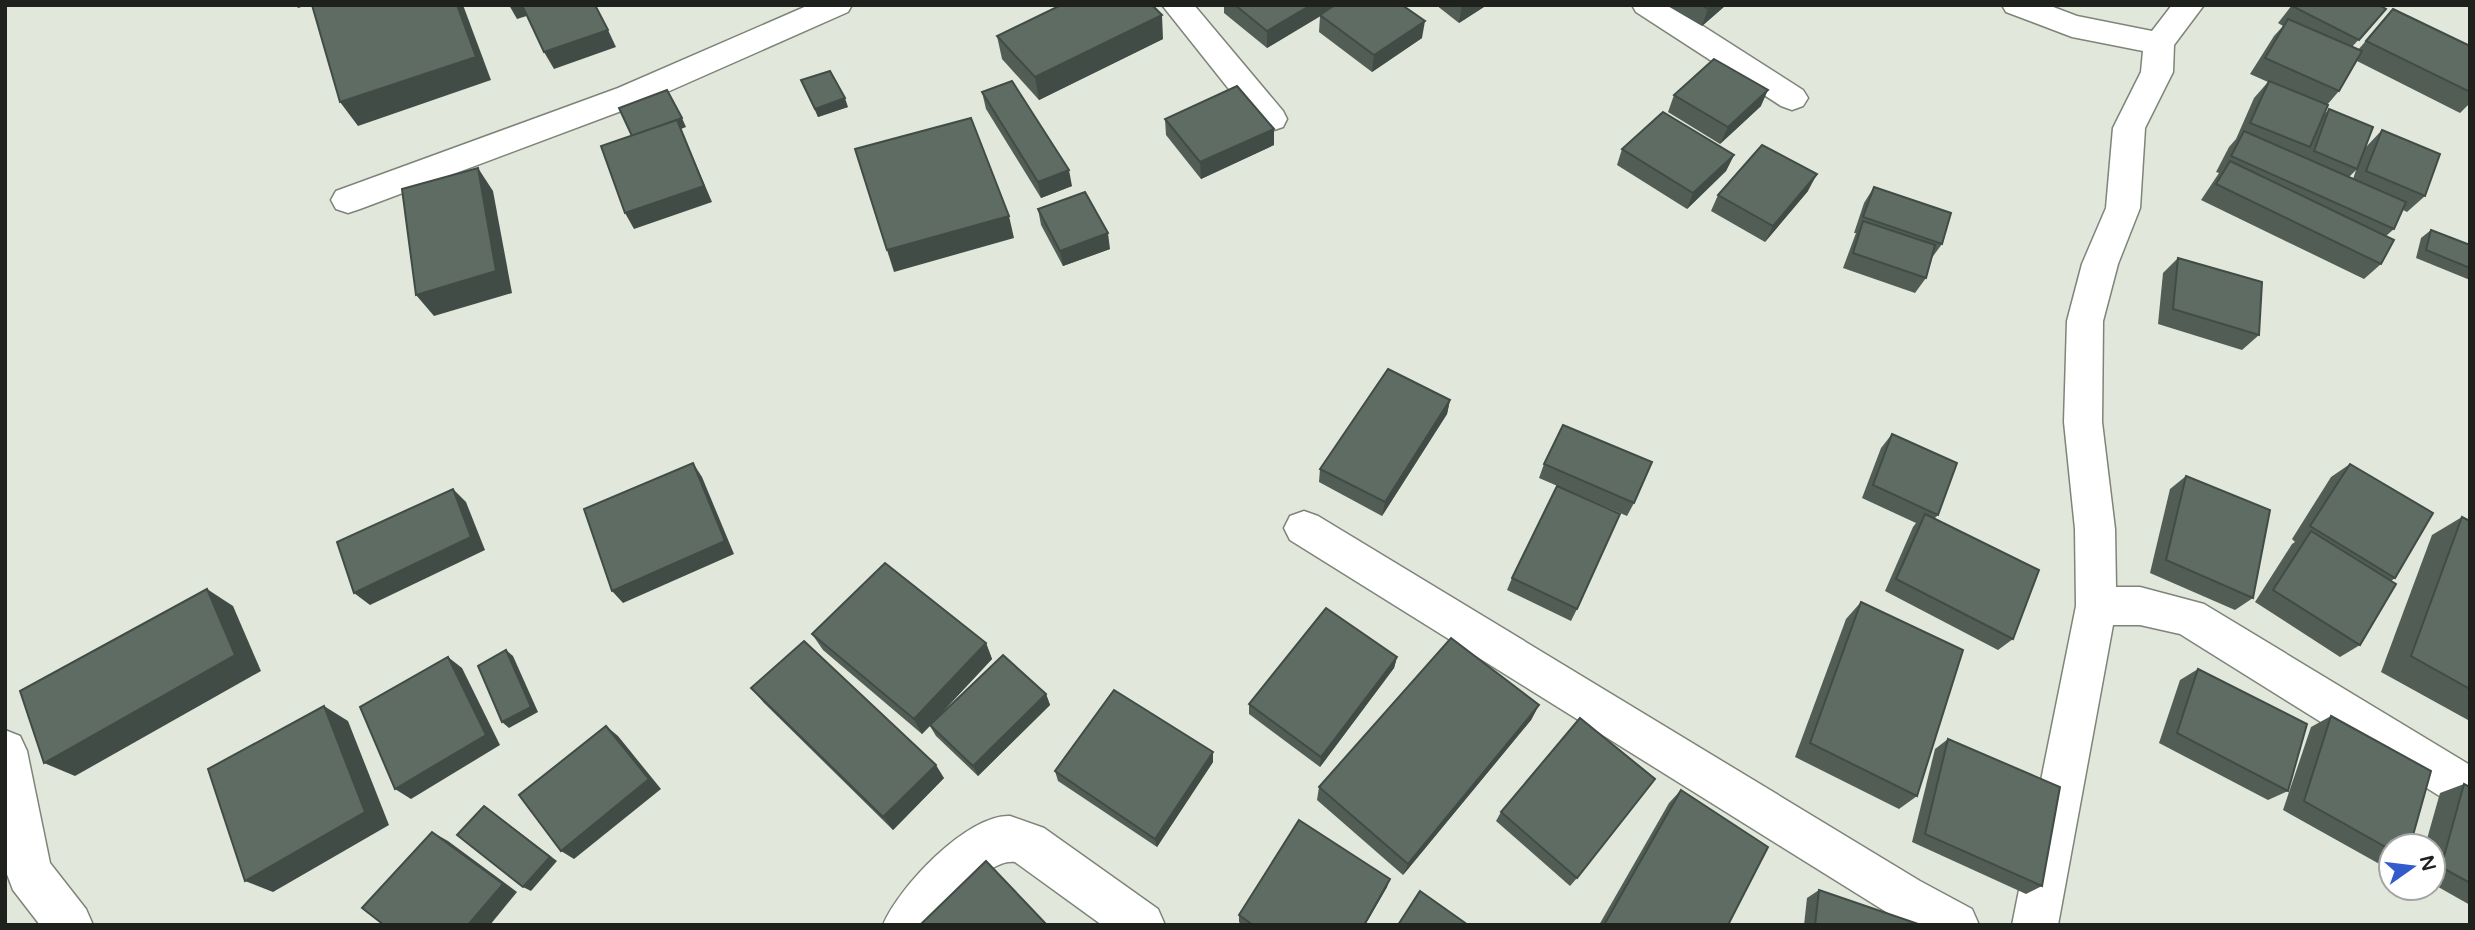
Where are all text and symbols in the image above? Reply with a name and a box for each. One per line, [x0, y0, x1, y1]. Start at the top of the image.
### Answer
north arrow [2377, 832, 2447, 902]
text: N [2415, 853, 2440, 873]

